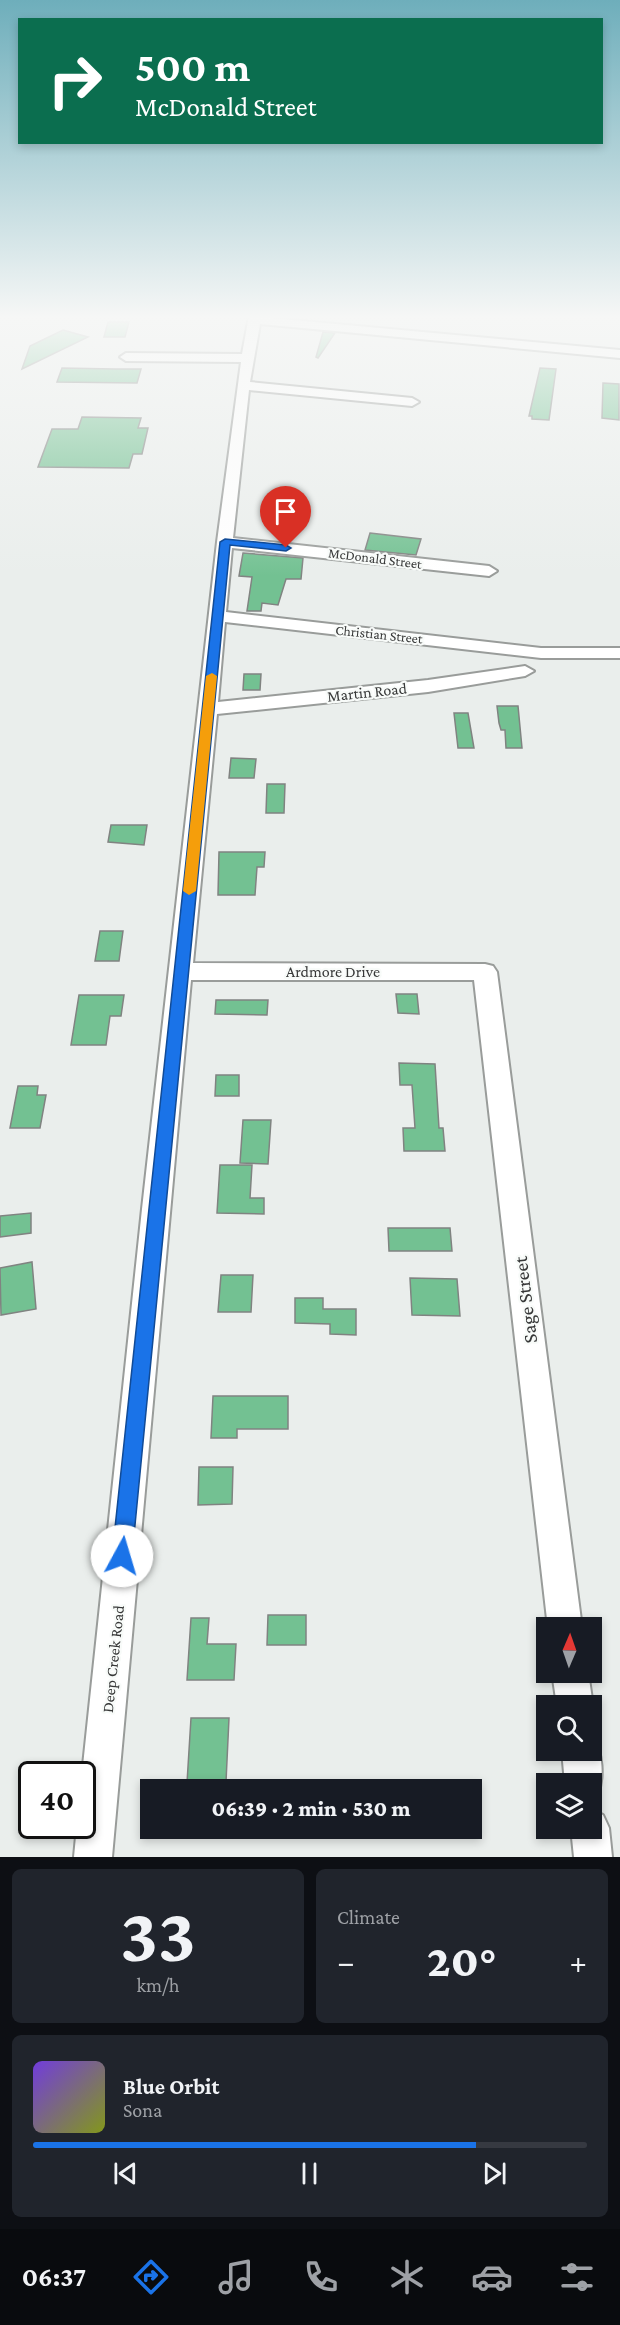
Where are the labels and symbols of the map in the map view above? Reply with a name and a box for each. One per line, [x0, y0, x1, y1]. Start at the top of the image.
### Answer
pin [260, 486, 311, 548]
street label: McDonald Street [327, 544, 423, 572]
street label: Christian Street [335, 621, 424, 647]
street label: Martin Road [326, 679, 408, 705]
street label: Ardmore Drive [286, 963, 380, 980]
street label: Sage Street [509, 1255, 542, 1345]
position arrow [90, 1524, 154, 1588]
street label: Deep Creek Road [99, 1604, 128, 1714]
north arrow [536, 1617, 602, 1683]
speed limit sign: 40 [18, 1761, 96, 1839]

